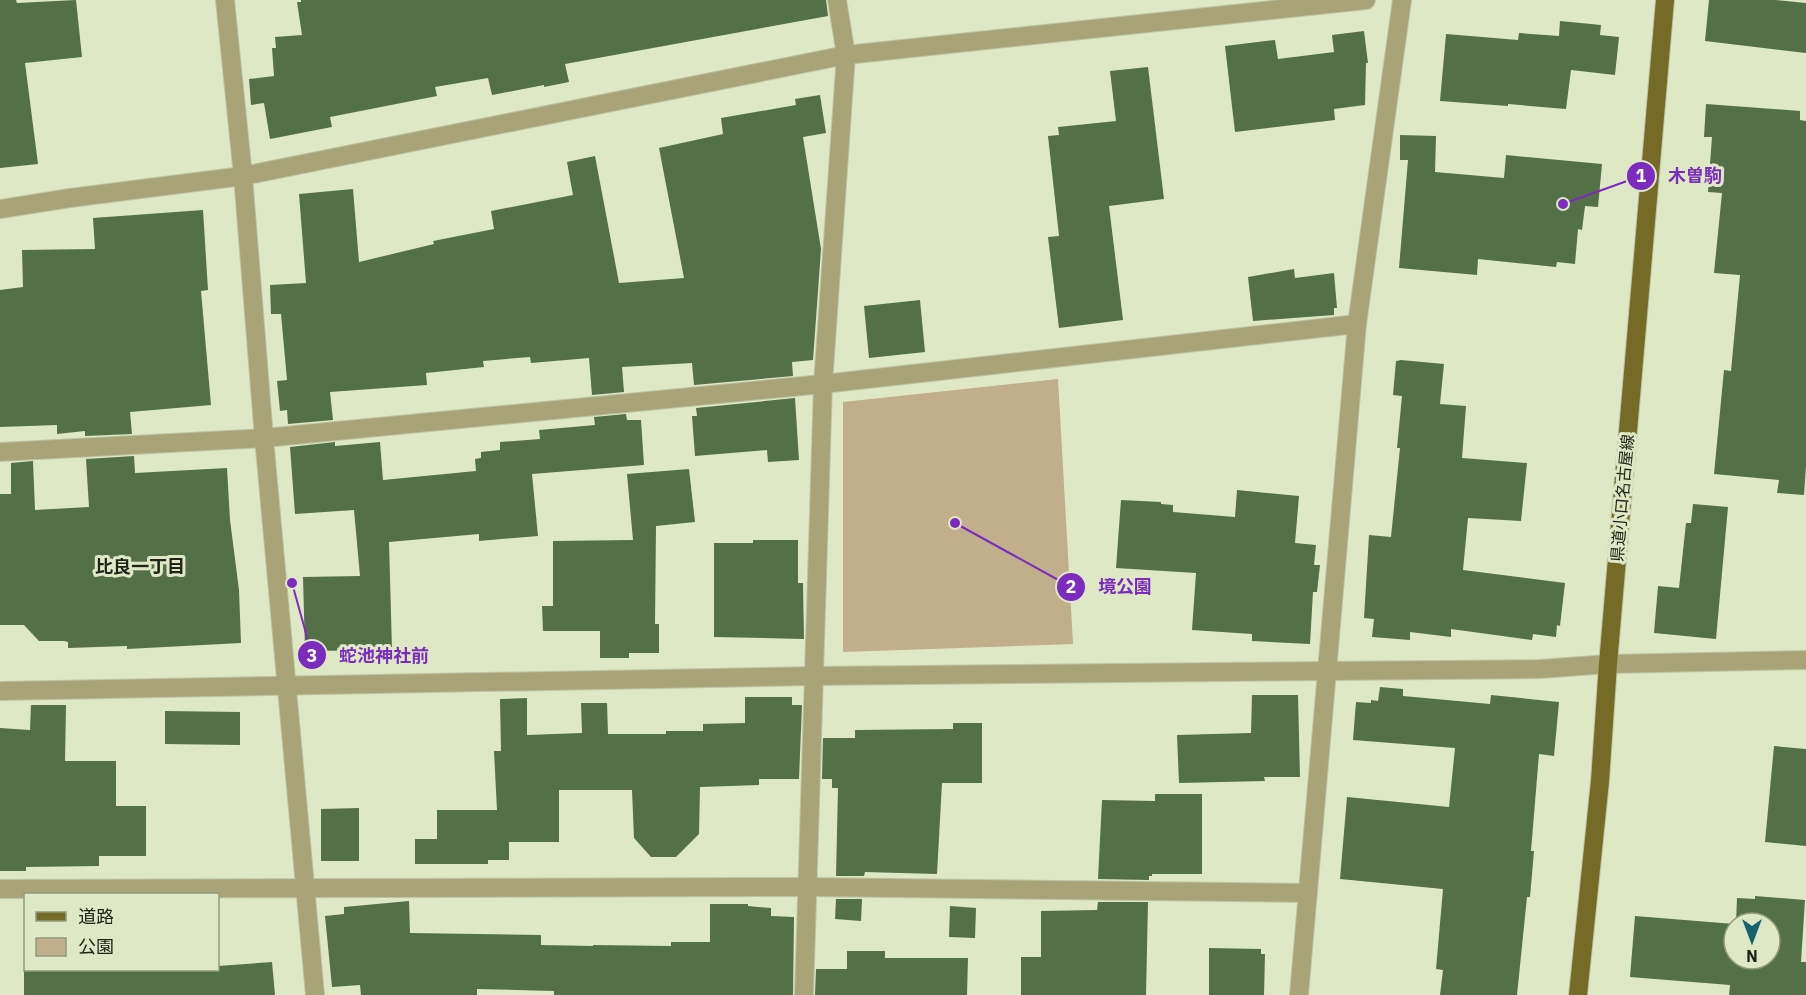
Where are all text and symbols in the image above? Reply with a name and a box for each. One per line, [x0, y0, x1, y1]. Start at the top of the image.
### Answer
callout: 木曽駒 [1626, 158, 1734, 194]
text: 1 [1636, 164, 1647, 187]
text: 木曽駒 [1668, 164, 1722, 187]
street label: 県道小口名古屋線 [1606, 433, 1638, 563]
district label: 比良一丁目 [95, 555, 185, 578]
callout: 境公園 [1056, 569, 1164, 605]
text: 2 [1066, 575, 1076, 598]
text: 境公園 [1098, 575, 1152, 598]
callout: 蛇池神社前 [297, 637, 441, 673]
text: 3 [307, 644, 317, 667]
text: 蛇池神社前 [339, 644, 429, 667]
legend [24, 893, 219, 971]
text: 道路 [78, 905, 114, 928]
north arrow [1722, 911, 1782, 971]
text: 公園 [78, 935, 114, 958]
text: N [1746, 946, 1758, 966]

